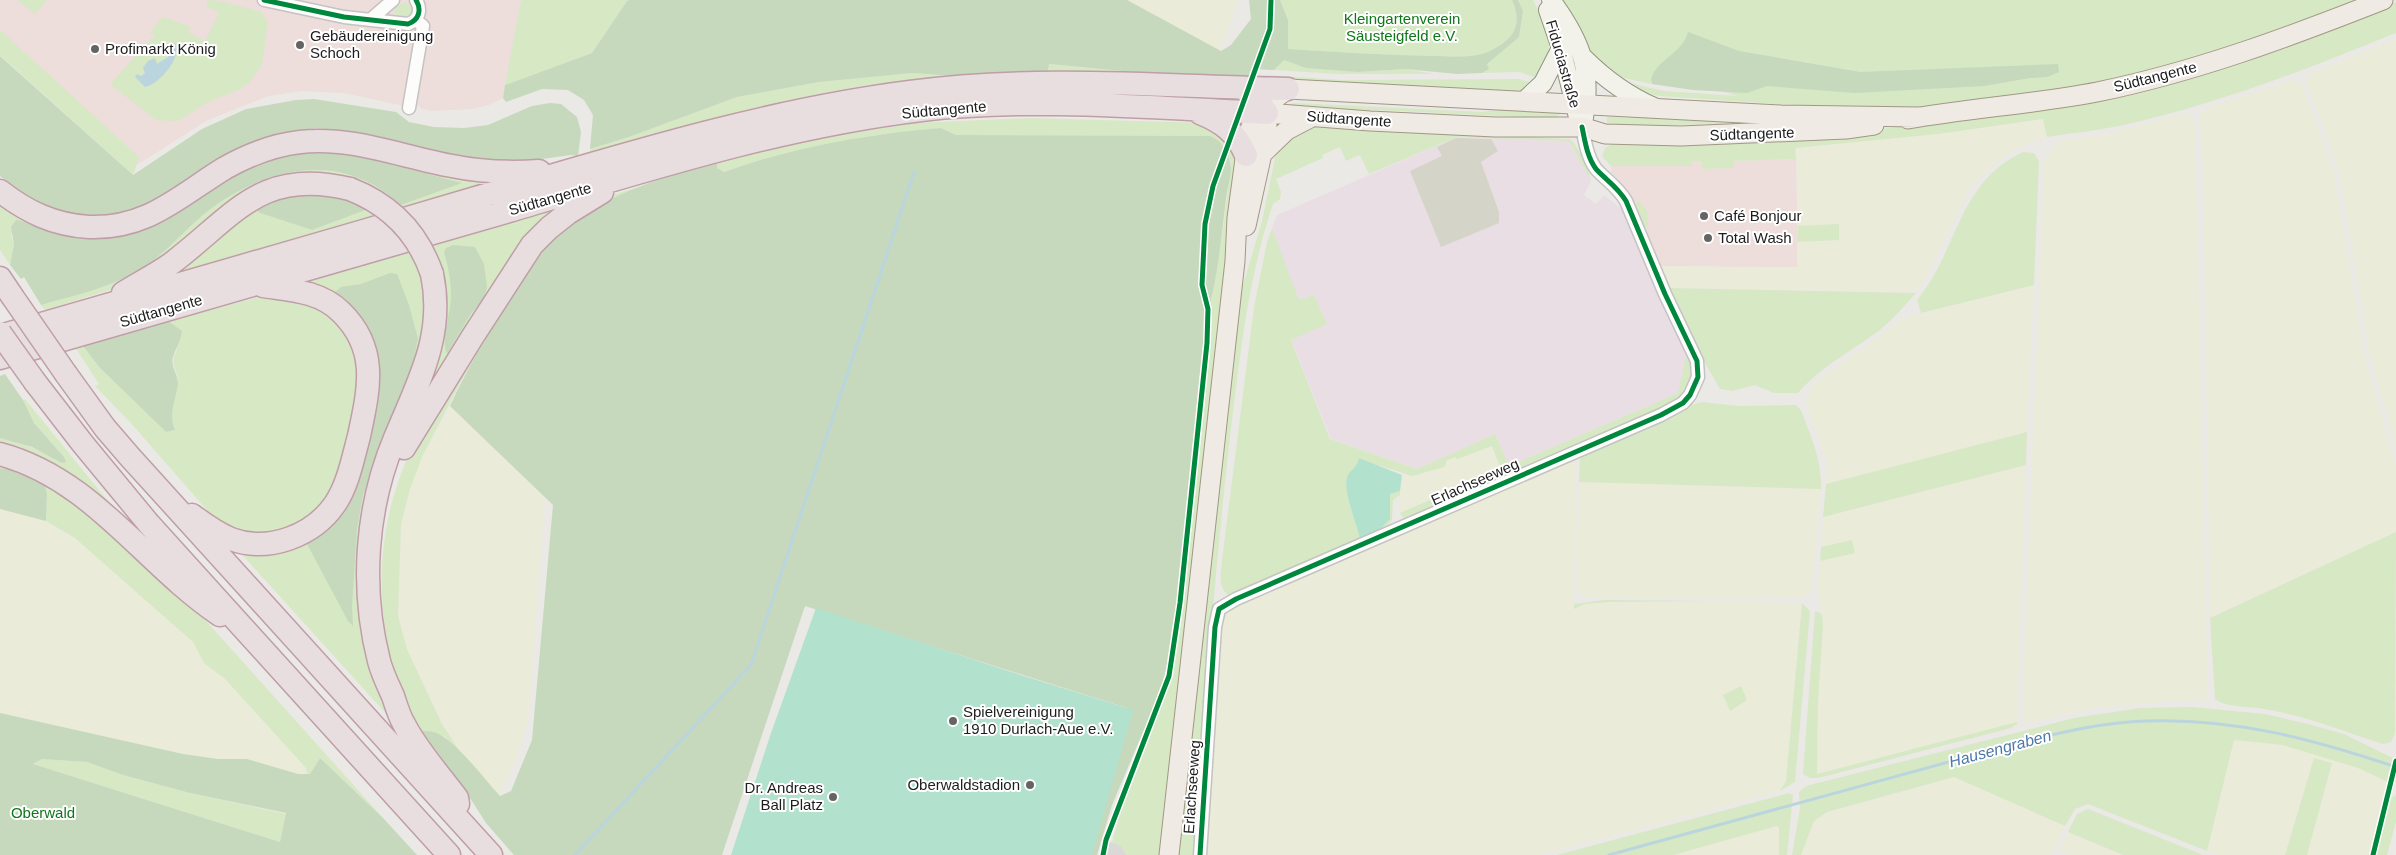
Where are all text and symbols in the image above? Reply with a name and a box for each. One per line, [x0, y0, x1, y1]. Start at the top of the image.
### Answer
park label: Kleingartenverein Säusteigfeld e.V. [1344, 10, 1460, 44]
street label: Fiduciastraße [1543, 18, 1584, 110]
place label: Gebäudereinigung Schoch [310, 27, 433, 61]
marker: Gebäudereinigung Schoch [294, 39, 306, 51]
place label: Profimarkt König [105, 40, 216, 57]
marker: Profimarkt König [89, 43, 101, 55]
street label: Südtangente [2112, 58, 2198, 95]
street label: Südtangente [901, 97, 987, 122]
street label: Südtangente [1306, 107, 1392, 130]
street label: Südtangente [1709, 124, 1795, 143]
street label: Südtangente [507, 179, 593, 218]
place label: Café Bonjour [1714, 207, 1802, 224]
marker: Café Bonjour [1698, 210, 1710, 222]
place label: Total Wash [1718, 229, 1792, 246]
marker: Total Wash [1702, 232, 1714, 244]
street label: Südtangente [118, 291, 204, 330]
street label: Erlachseeweg [1428, 455, 1521, 508]
place label: Spielvereinigung 1910 Durlach-Aue e.V. [963, 703, 1113, 737]
marker: Spielvereinigung 1910 Durlach-Aue e.V. [947, 715, 959, 727]
water label: Hausengraben [1947, 727, 2053, 770]
street label: Erlachseeweg [1180, 739, 1203, 835]
place label: Oberwaldstadion [907, 776, 1020, 793]
place label: Dr. Andreas Ball Platz [745, 779, 823, 813]
marker: Oberwaldstadion [1024, 779, 1036, 791]
marker: Dr. Andreas Ball Platz [827, 791, 839, 803]
park label: Oberwald [11, 804, 75, 821]

